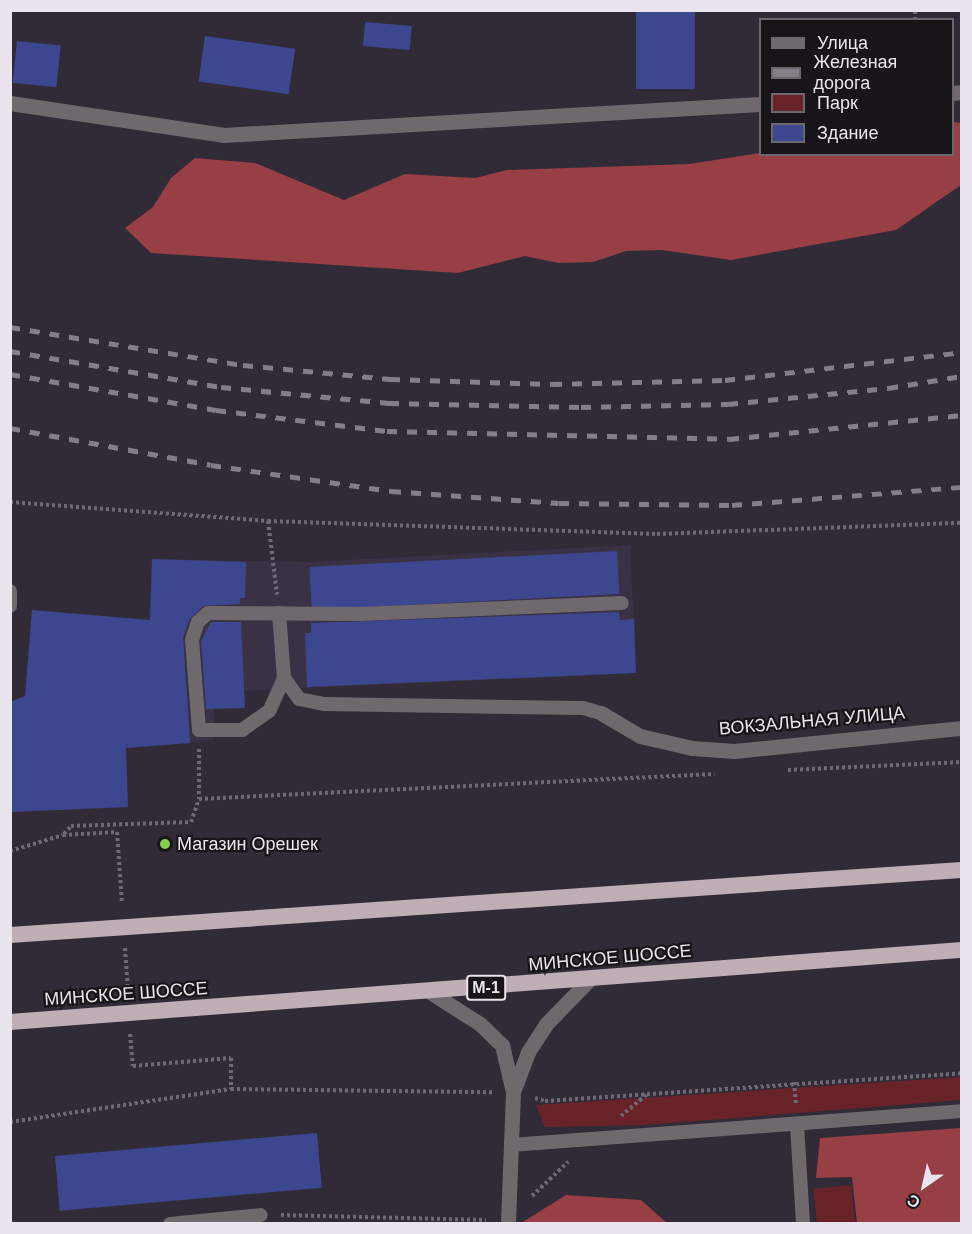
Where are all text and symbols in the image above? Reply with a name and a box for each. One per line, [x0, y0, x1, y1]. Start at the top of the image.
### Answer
legend [759, 18, 954, 156]
text: Улица [817, 33, 868, 53]
text: Железная дорога [813, 52, 897, 93]
text: Парк [817, 93, 858, 113]
text: Здание [817, 123, 878, 143]
street label: ВОКЗАЛЬНАЯ УЛИЦА [718, 702, 906, 740]
place label: Магазин Орешек [177, 833, 318, 855]
marker: Магазин Орешек [158, 837, 172, 851]
street label: МИНСКОЕ ШОССЕ [528, 940, 692, 976]
road number: М-1 [465, 975, 507, 1001]
street label: МИНСКОЕ ШОССЕ [44, 978, 208, 1010]
north arrow [894, 1156, 954, 1216]
text: С [904, 1191, 923, 1212]

